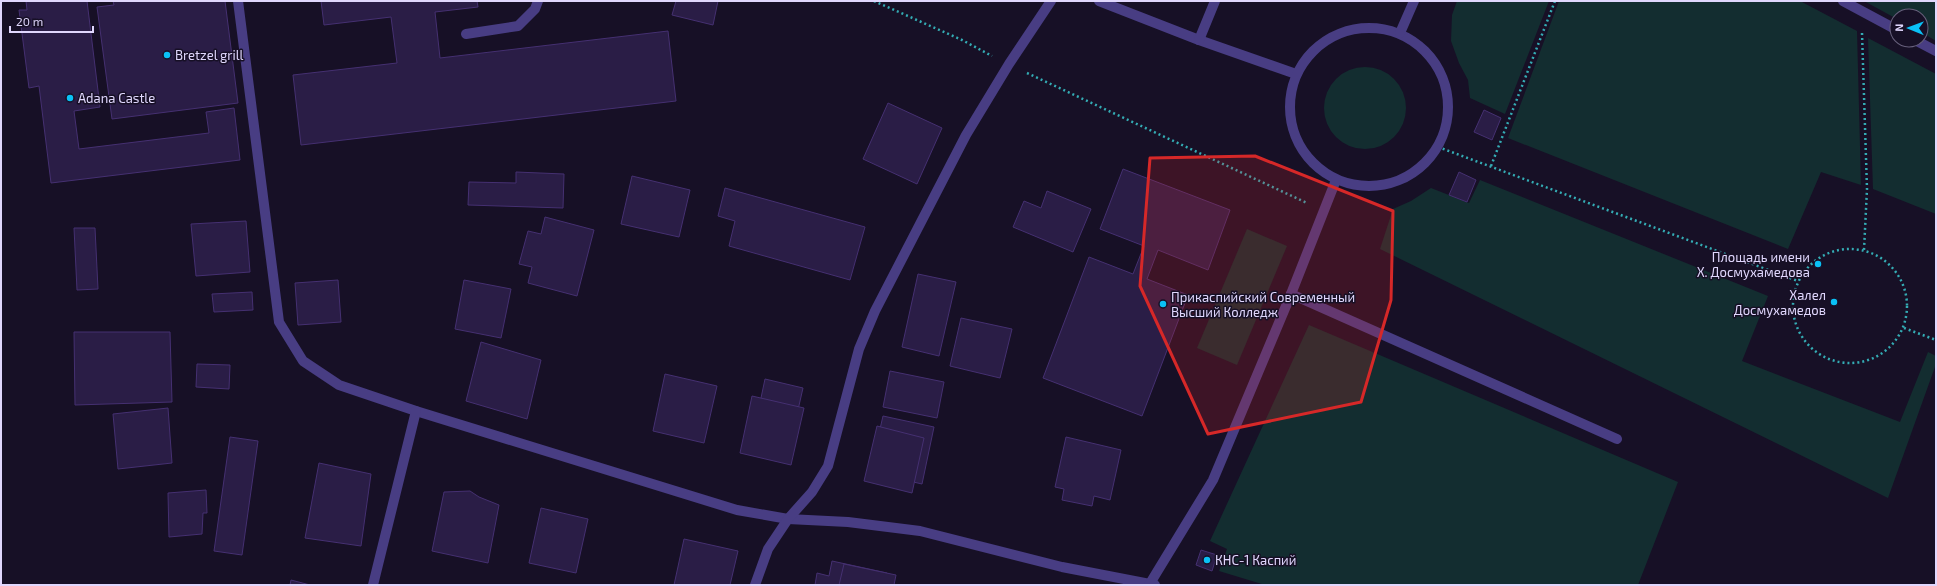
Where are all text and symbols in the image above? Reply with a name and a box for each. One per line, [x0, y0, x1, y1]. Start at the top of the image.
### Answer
scale bar [10, 8, 93, 34]
north arrow [1889, 8, 1929, 48]
text: 20 m [16, 14, 43, 28]
text: N [1892, 24, 1905, 32]
place label: Bretzel grill [175, 47, 244, 63]
marker: Bretzel grill [162, 50, 172, 60]
place label: Adana Сastle [78, 90, 155, 106]
marker: Adana Сastle [65, 93, 75, 103]
place label: Площадь имени Х. Досмухамедова [1697, 249, 1810, 280]
marker: Площадь имени Х. Досмухамедова [1813, 259, 1823, 269]
place label: Халел Досмухамедов [1734, 287, 1826, 318]
place label: Прикаспийский Современный Высший Колледж [1171, 289, 1355, 320]
marker: Халел Досмухамедов [1829, 297, 1839, 307]
marker: Прикаспийский Современный Высший Колледж [1158, 299, 1168, 309]
place label: КНС-1 Каспий [1215, 552, 1296, 568]
marker: КНС-1 Каспий [1202, 555, 1212, 565]

